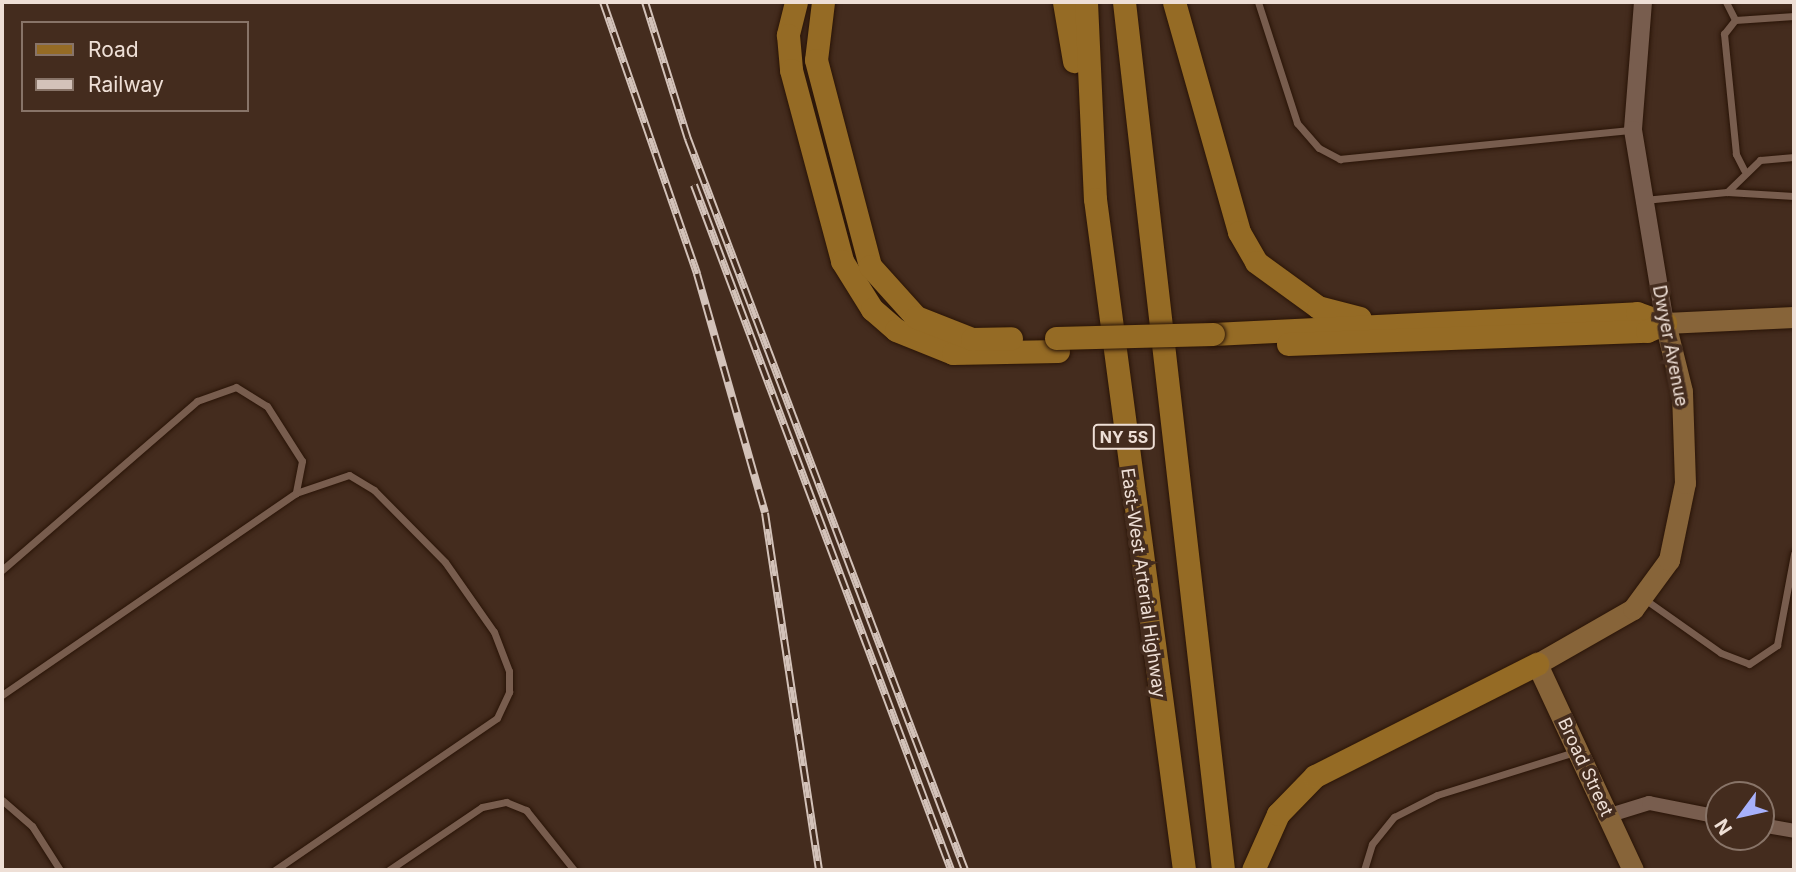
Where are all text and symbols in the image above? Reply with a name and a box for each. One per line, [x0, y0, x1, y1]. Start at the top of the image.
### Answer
legend [21, 21, 248, 112]
text: Road [88, 37, 139, 62]
text: Railway [88, 72, 164, 97]
street label: Dwyer Avenue [1648, 284, 1692, 408]
road number: NY 5S [1092, 424, 1156, 450]
street label: East-West Arterial Highway [1116, 467, 1170, 699]
street label: Broad Street [1553, 714, 1617, 820]
north arrow [1705, 781, 1775, 851]
text: N [1710, 814, 1737, 839]

